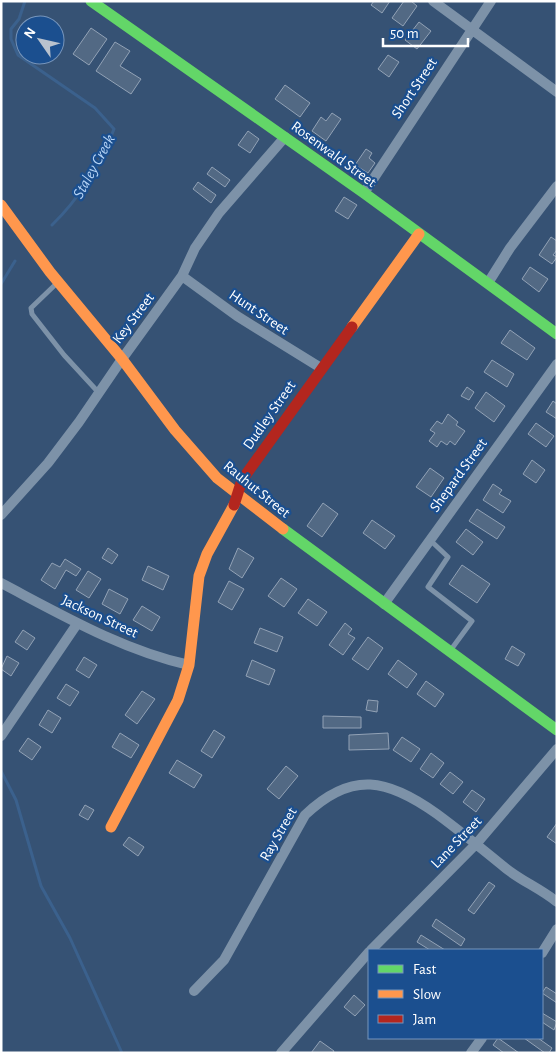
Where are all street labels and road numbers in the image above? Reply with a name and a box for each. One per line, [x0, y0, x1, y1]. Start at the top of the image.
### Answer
street label: Short Street [389, 55, 440, 121]
street label: Rosenwald Street [288, 119, 379, 190]
street label: Hunt Street [226, 287, 291, 338]
street label: Key Street [110, 290, 157, 346]
street label: Dudley Street [240, 378, 299, 452]
street label: Shepard Street [427, 436, 490, 515]
street label: Rauhut Street [221, 458, 293, 521]
street label: Jackson Street [59, 592, 140, 641]
street label: Ray Street [257, 805, 300, 864]
street label: Lane Street [428, 813, 485, 871]

